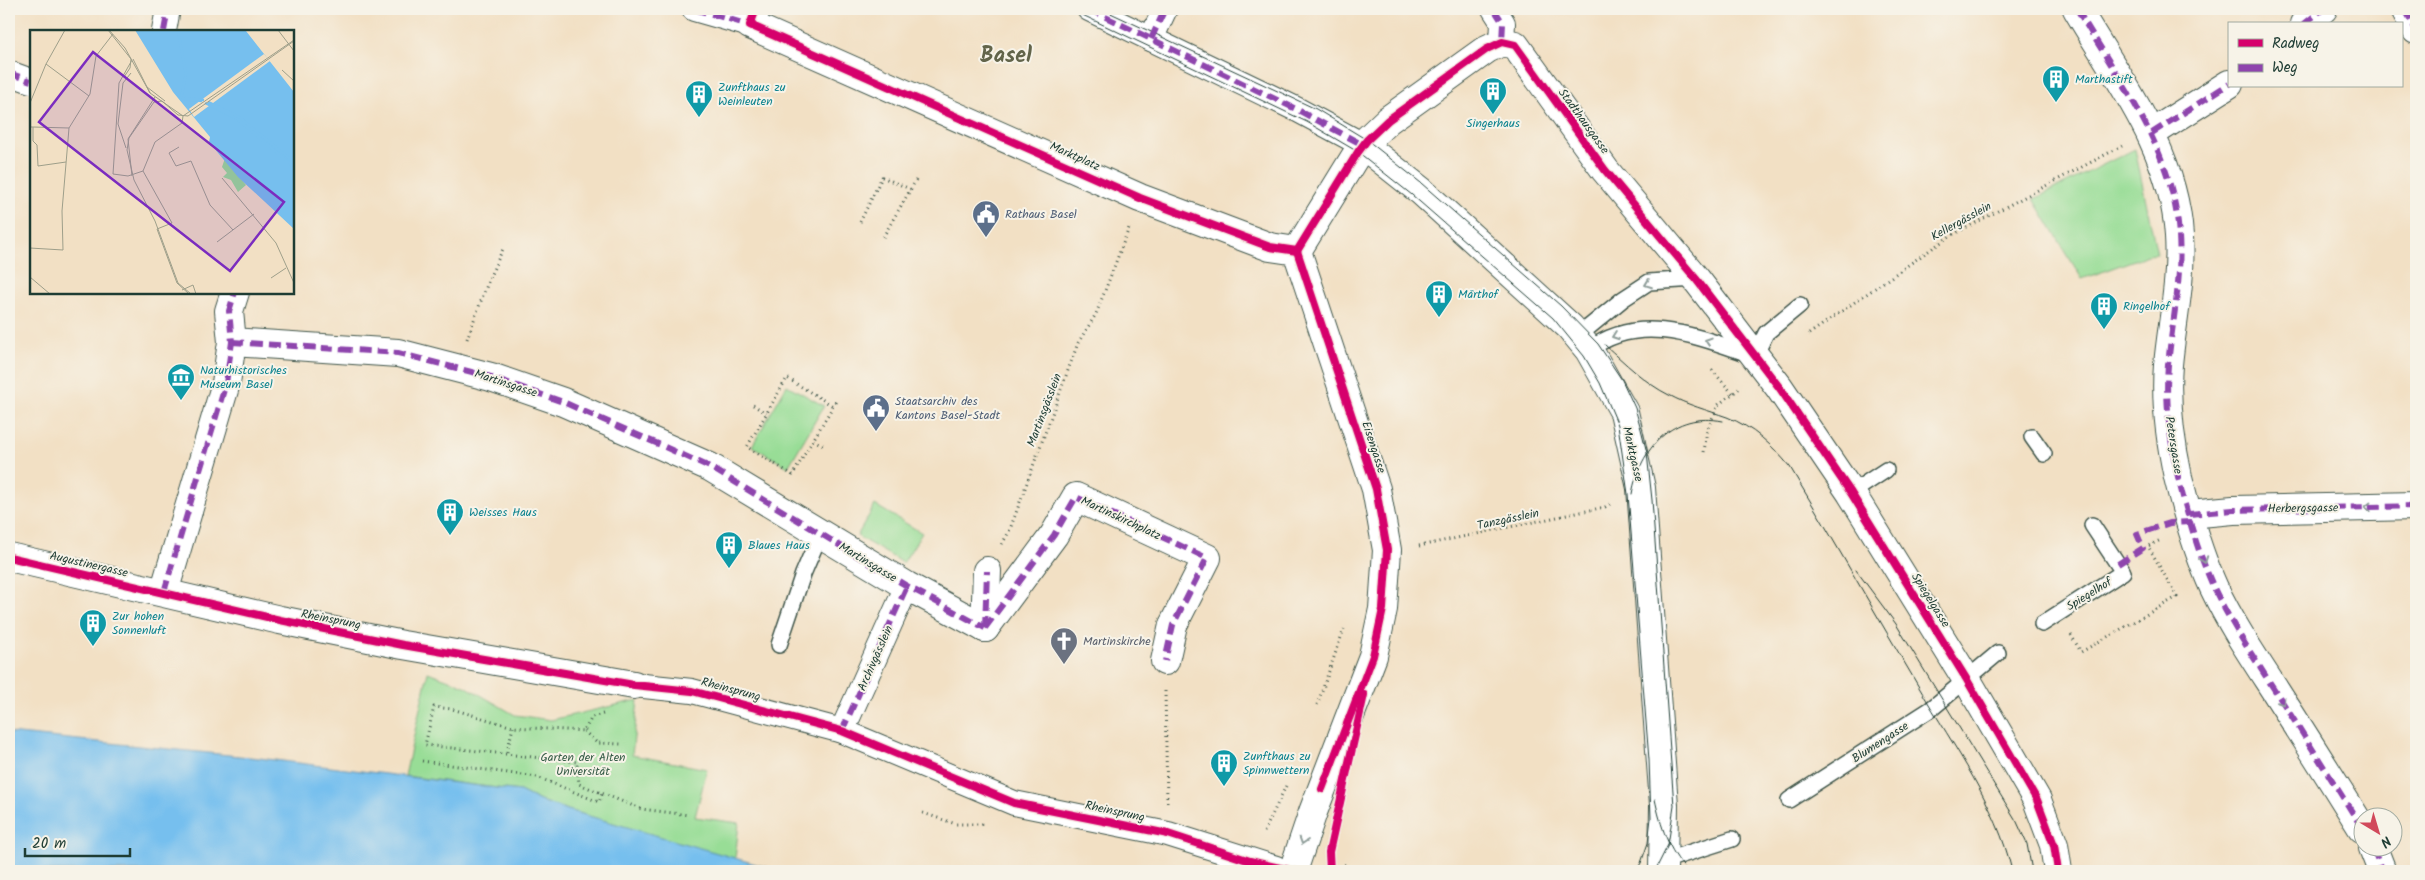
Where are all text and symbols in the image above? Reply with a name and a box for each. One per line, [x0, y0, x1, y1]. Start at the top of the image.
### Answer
legend [2228, 22, 2402, 88]
inset map [30, 30, 294, 294]
text: Radweg [2272, 32, 2319, 56]
district label: Basel [980, 39, 1032, 74]
text: Weg [2272, 56, 2298, 80]
building icon: Marthastift [2041, 64, 2071, 103]
place label: Marthastift [2075, 70, 2133, 89]
building icon: Singerhaus [1478, 76, 1508, 115]
place label: Zunfthaus zu Weinleuten [718, 78, 786, 111]
building icon: Zunfthaus zu Weinleuten [684, 79, 714, 118]
street label: Stadthausgasse [1553, 84, 1614, 159]
place label: Singerhaus [1466, 114, 1520, 133]
street label: Marktplatz [1046, 137, 1103, 176]
street label: Kellergässlein [1927, 197, 1995, 246]
public building icon: Rathaus Basel [971, 199, 1001, 238]
place label: Rathaus Basel [1005, 205, 1077, 224]
one-way arrow [1644, 278, 1653, 288]
building icon: Märthof [1424, 279, 1454, 318]
place label: Märthof [1458, 285, 1500, 304]
building icon: Ringelhof [2089, 291, 2119, 330]
place label: Ringelhof [2123, 297, 2171, 316]
one-way arrow [1611, 330, 1619, 340]
one-way arrow [1705, 336, 1713, 346]
place label: Naturhistorisches Museum Basel [200, 361, 287, 394]
museum icon: Naturhistorisches Museum Basel [166, 362, 196, 401]
street label: Martinsgasse [472, 364, 540, 403]
street label: Martinsgässlein [1022, 371, 1067, 450]
place label: Staatsarchiv des Kantons Basel-Stadt [895, 392, 1000, 425]
public building icon: Staatsarchiv des Kantons Basel-Stadt [861, 393, 891, 432]
street label: Petersgasse [2160, 415, 2188, 476]
street label: Eisengasse [1356, 419, 1391, 476]
street label: Marktgasse [1617, 425, 1648, 484]
street label: Martinskirchplatz [1078, 492, 1164, 545]
building icon: Weisses Haus [435, 497, 465, 536]
street label: Herbergsgasse [2267, 498, 2339, 519]
one-way arrow [2363, 502, 2371, 512]
place label: Weisses Haus [469, 503, 537, 522]
street label: Tanzgässlein [1475, 504, 1541, 535]
building icon: Blaues Haus [714, 530, 744, 569]
place label: Blaues Haus [748, 536, 810, 555]
street label: Martinsgasse [835, 538, 901, 588]
street label: Augustinergasse [48, 546, 131, 583]
one-way arrow [2198, 556, 2208, 564]
street label: Spiegelgasse [1906, 569, 1955, 632]
street label: Spiegelhof [2063, 572, 2117, 616]
street label: Rheinsprung [299, 604, 363, 635]
place label: Zur hohen Sonnenluft [112, 607, 167, 640]
building icon: Zur hohen Sonnenluft [78, 608, 108, 647]
street label: Archivgässlein [853, 622, 898, 694]
church icon: Martinskirche [1049, 626, 1079, 665]
place label: Martinskirche [1083, 632, 1151, 651]
street label: Rheinsprung [699, 672, 763, 707]
one-way arrow [2276, 697, 2286, 706]
street label: Blumengasse [1848, 717, 1913, 768]
place label: Zunfthaus zu Spinnwettern [1243, 747, 1311, 780]
park label: Garten der Alten Universität [540, 748, 626, 781]
building icon: Zunfthaus zu Spinnwettern [1209, 748, 1239, 787]
street label: Rheinsprung [1083, 796, 1147, 827]
north arrow [2352, 808, 2402, 858]
scale bar [25, 825, 130, 857]
text: N [2375, 830, 2396, 853]
text: 20 m [32, 832, 66, 856]
one-way arrow [1299, 837, 1309, 845]

